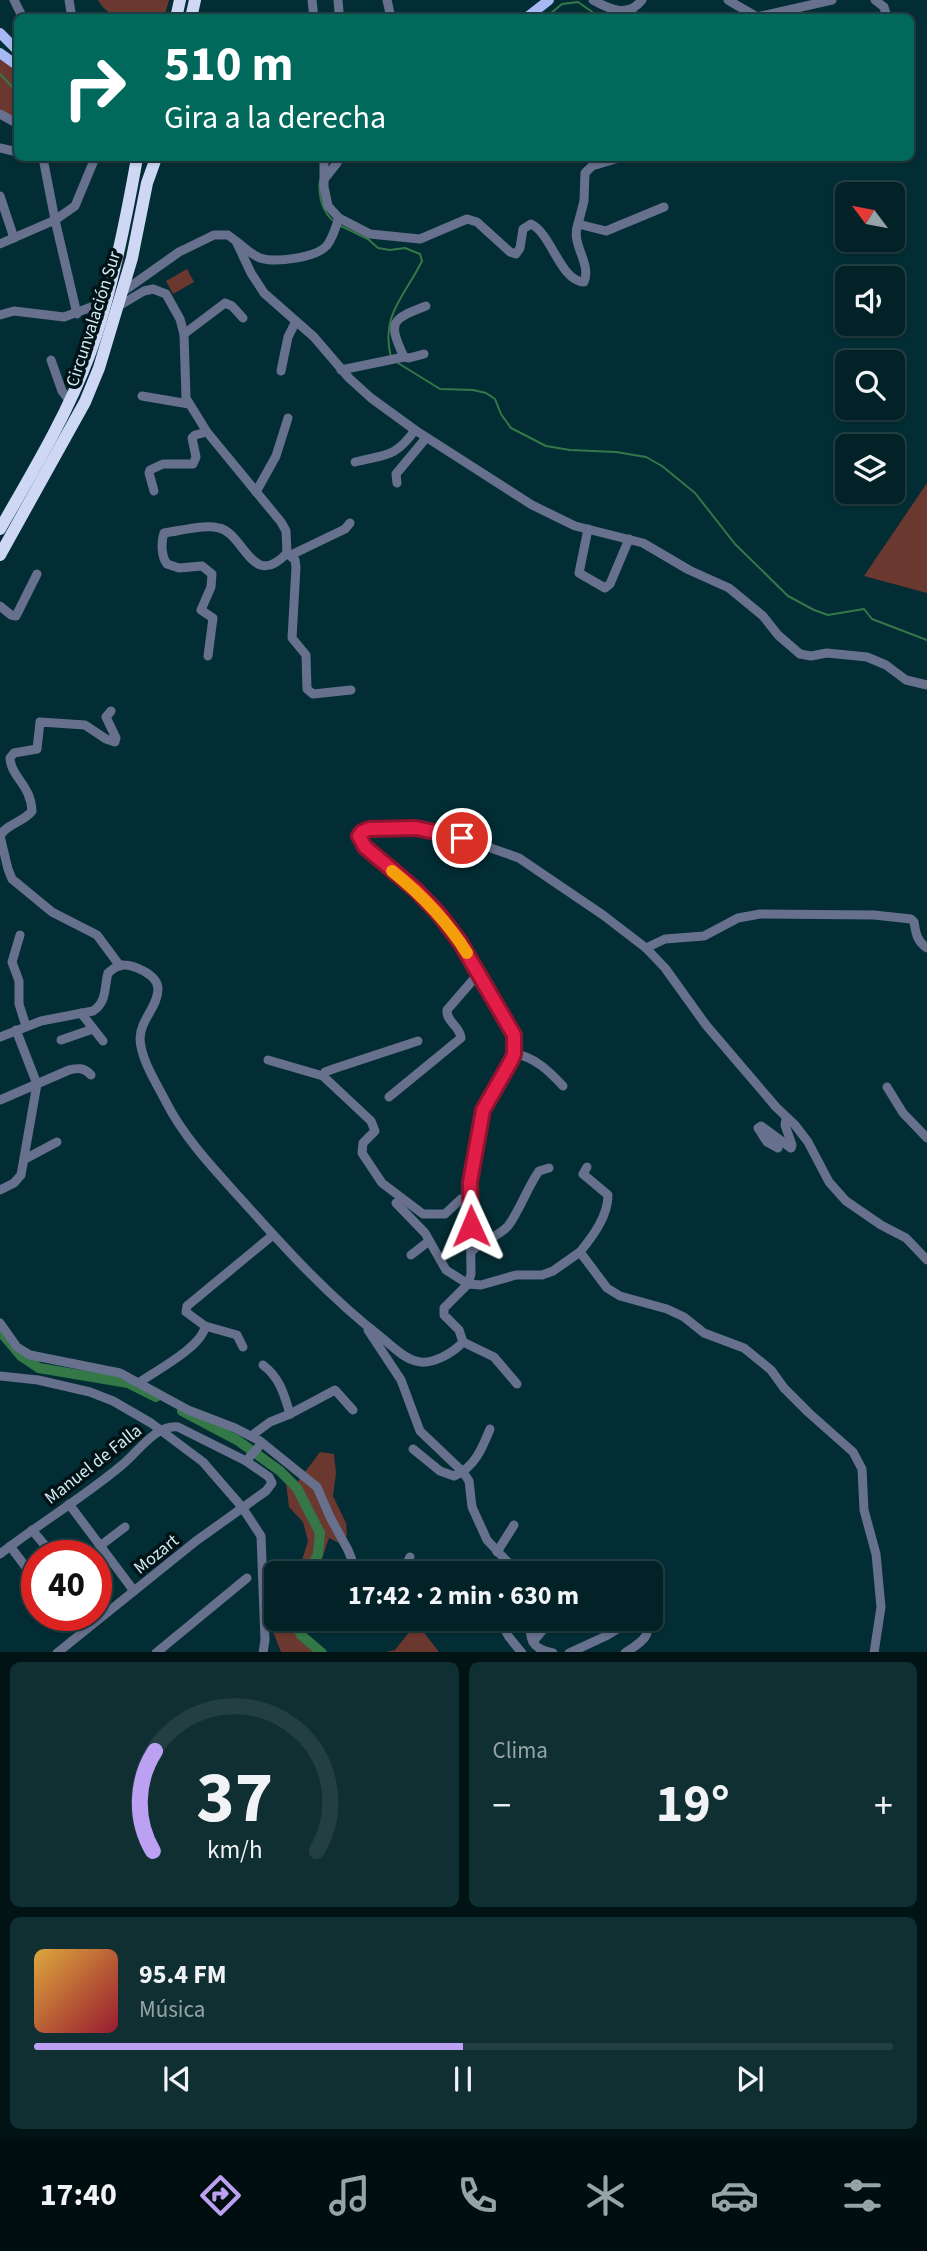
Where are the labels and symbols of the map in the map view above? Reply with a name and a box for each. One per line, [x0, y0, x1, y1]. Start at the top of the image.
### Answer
north arrow [835, 182, 905, 252]
street label: Circunvalación Sur [60, 248, 127, 390]
pin [432, 808, 492, 868]
position arrow [434, 1189, 508, 1263]
street label: Manuel de Falla [39, 1419, 147, 1510]
street label: Mozart [128, 1529, 184, 1580]
speed limit sign: 40 [21, 1540, 112, 1631]

